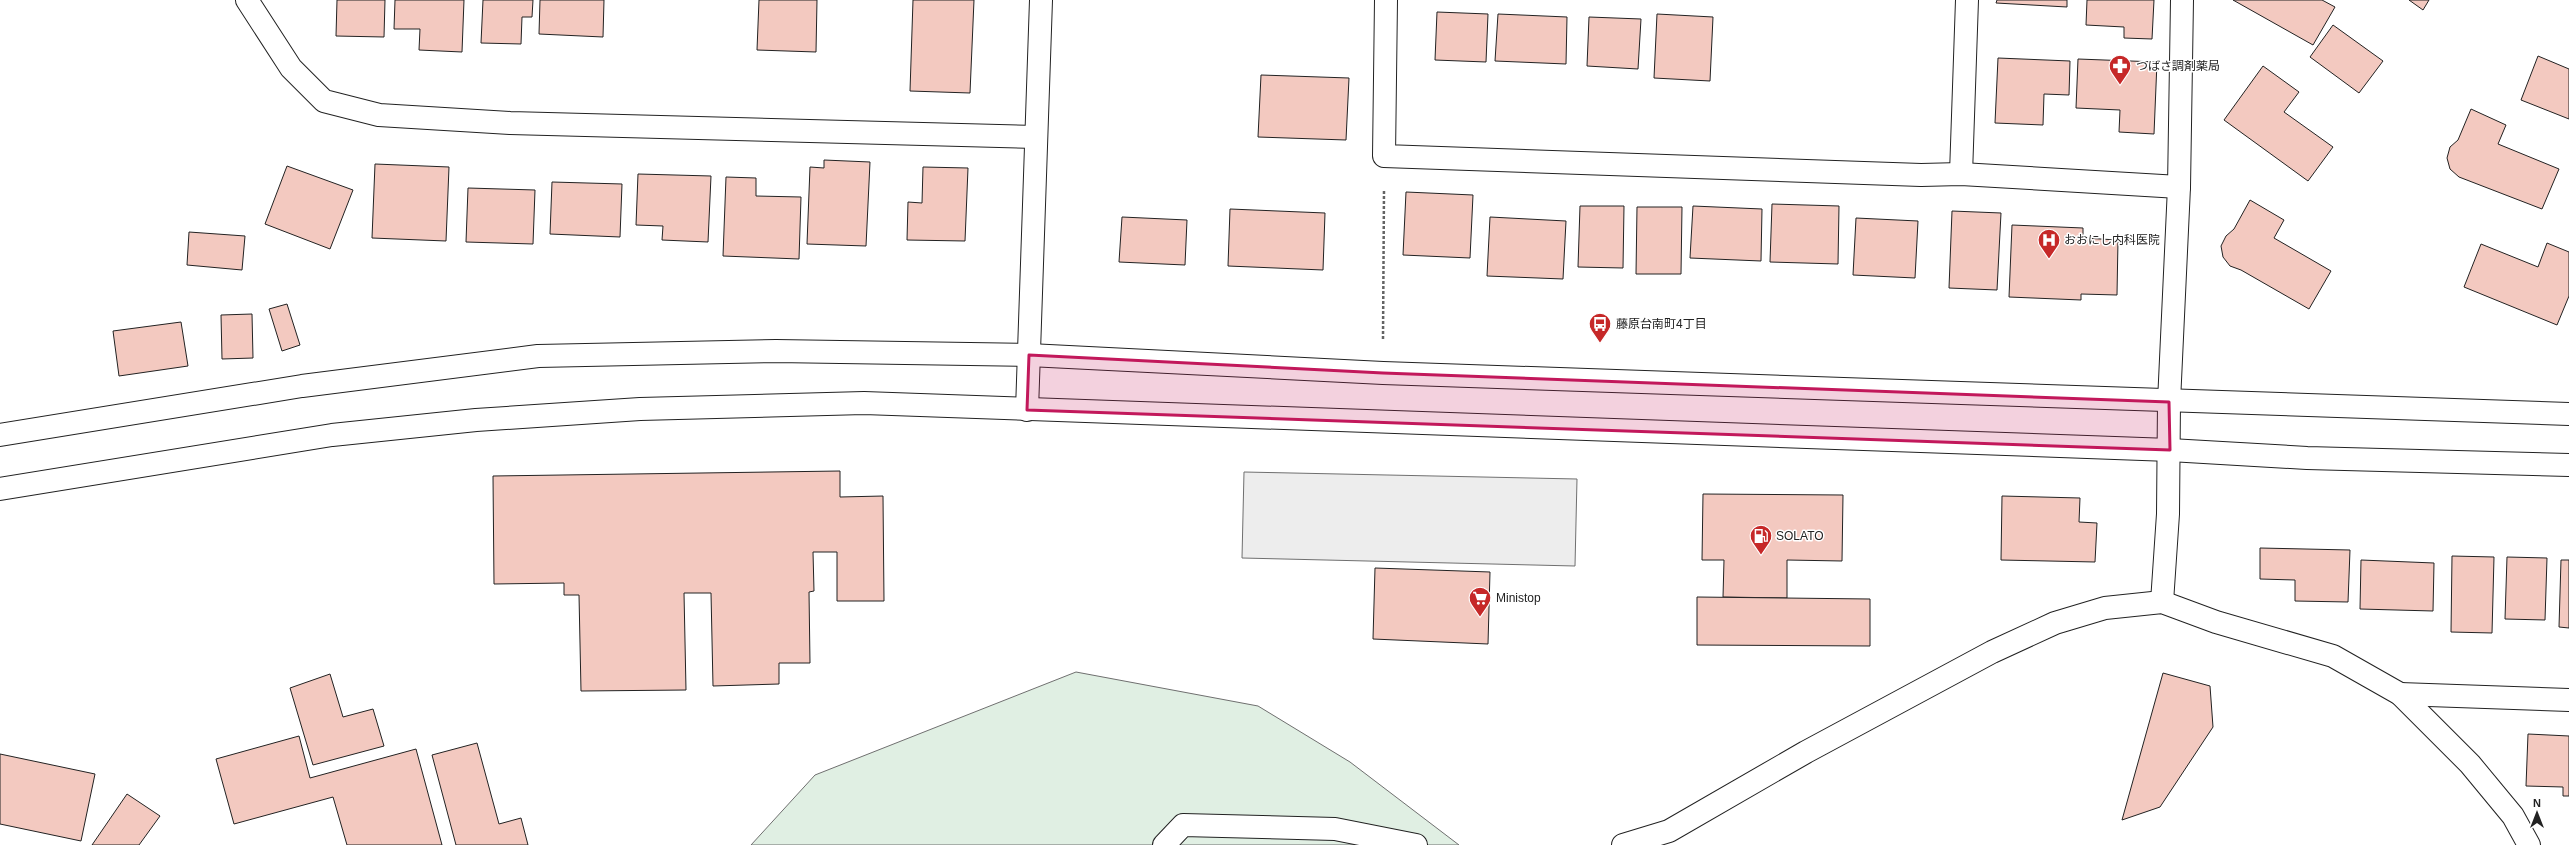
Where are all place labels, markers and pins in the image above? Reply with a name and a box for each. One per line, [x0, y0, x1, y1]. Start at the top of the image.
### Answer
pharmacy icon: つばさ調剤薬局 [2107, 53, 2133, 86]
place label: つばさ調剤薬局 [2136, 59, 2220, 73]
hospital icon: おおにし内科医院 [2036, 227, 2062, 260]
place label: おおにし内科医院 [2064, 233, 2160, 247]
bus stop icon: 藤原台南町4丁目 [1587, 311, 1613, 344]
place label: 藤原台南町4丁目 [1616, 317, 1707, 331]
fuel station icon: SOLATO [1748, 523, 1774, 556]
place label: SOLATO [1776, 529, 1824, 543]
supermarket icon: Ministop [1467, 585, 1493, 618]
place label: Ministop [1496, 591, 1541, 605]

